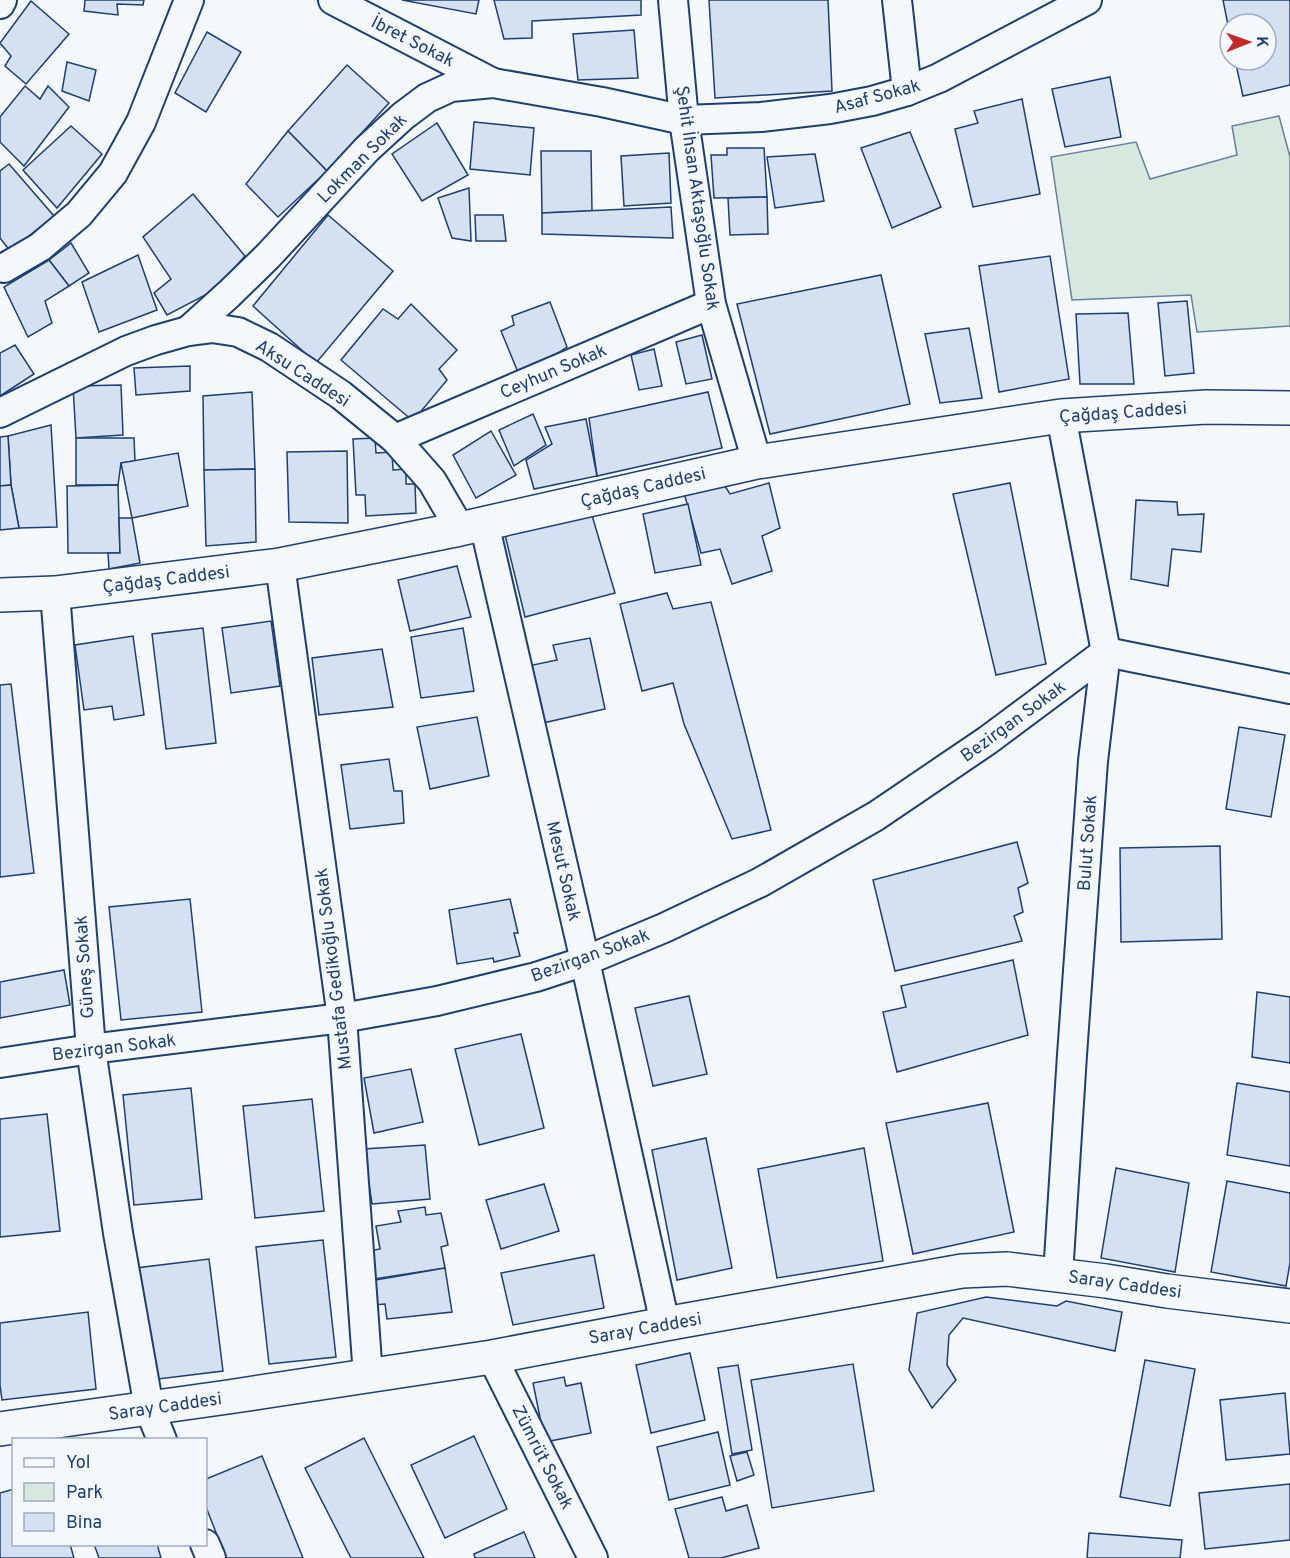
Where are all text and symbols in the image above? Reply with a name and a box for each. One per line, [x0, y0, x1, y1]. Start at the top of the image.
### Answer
street label: İbret Sokak [367, 10, 459, 73]
north arrow [1218, 12, 1278, 72]
text: K [1251, 36, 1271, 48]
street label: Asaf Sokak [832, 75, 923, 120]
street label: Şehit İhsan Aktaşoğlu Sokak [669, 84, 726, 312]
street label: Lokman Sokak [313, 109, 413, 209]
street label: Aksu Caddesi [251, 335, 354, 413]
street label: Ceyhun Sokak [497, 340, 611, 405]
street label: Çağdaş Caddesi [1058, 398, 1188, 429]
street label: Çağdaş Caddesi [578, 463, 708, 514]
street label: Çağdaş Caddesi [101, 561, 231, 600]
street label: Bezirgan Sokak [957, 676, 1071, 768]
street label: Bulut Sokak [1074, 794, 1103, 892]
street label: Mesut Sokak [540, 819, 585, 924]
street label: Mustafa Gedikoğlu Sokak [311, 867, 358, 1071]
street label: Güneş Sokak [70, 914, 101, 1019]
street label: Bezirgan Sokak [528, 924, 653, 989]
street label: Bezirgan Sokak [51, 1029, 177, 1067]
street label: Saray Caddesi [1067, 1266, 1183, 1305]
street label: Saray Caddesi [587, 1308, 704, 1351]
street label: Saray Caddesi [107, 1388, 223, 1427]
street label: Zümrüt Sokak [506, 1402, 578, 1514]
legend [12, 1438, 207, 1546]
text: Yol [66, 1452, 91, 1475]
text: Park [66, 1482, 103, 1505]
text: Bina [66, 1512, 102, 1535]

